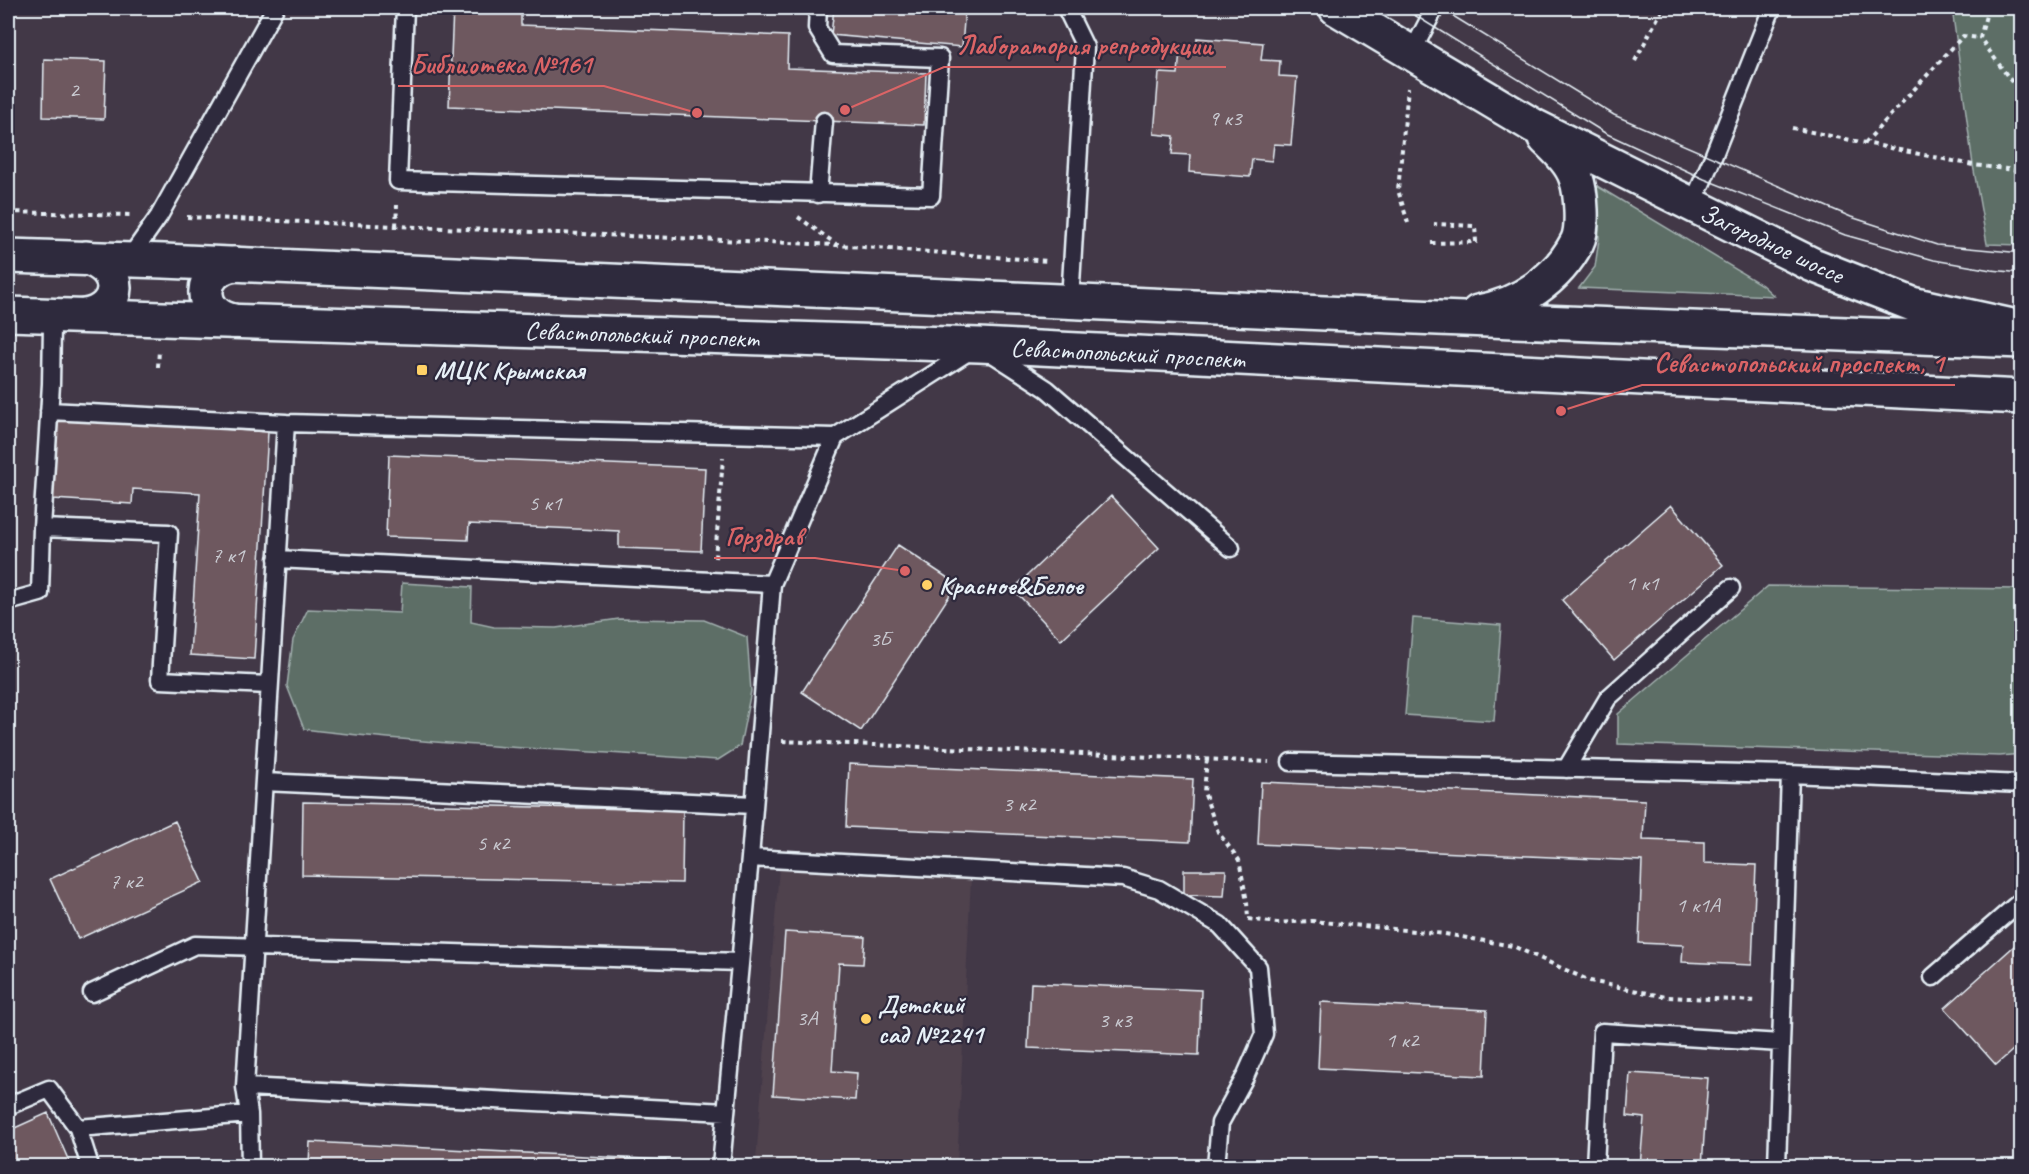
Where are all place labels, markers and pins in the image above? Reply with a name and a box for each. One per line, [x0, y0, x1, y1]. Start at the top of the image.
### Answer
callout: Лаборатория репродукции [944, 22, 1226, 67]
callout: Библиотека №161 [398, 41, 604, 86]
callout: Севастопольский проспект, 1 [1642, 340, 1955, 385]
place label: МЦК Крымская [434, 354, 586, 387]
marker: МЦК Крымская [415, 363, 429, 377]
callout: Горздрав [714, 513, 815, 558]
place label: Красное&Белое [939, 569, 1085, 602]
marker: Красное&Белое [920, 578, 934, 592]
place label: Детский сад №2241 [878, 988, 986, 1051]
marker: Детский сад №2241 [859, 1012, 873, 1026]

